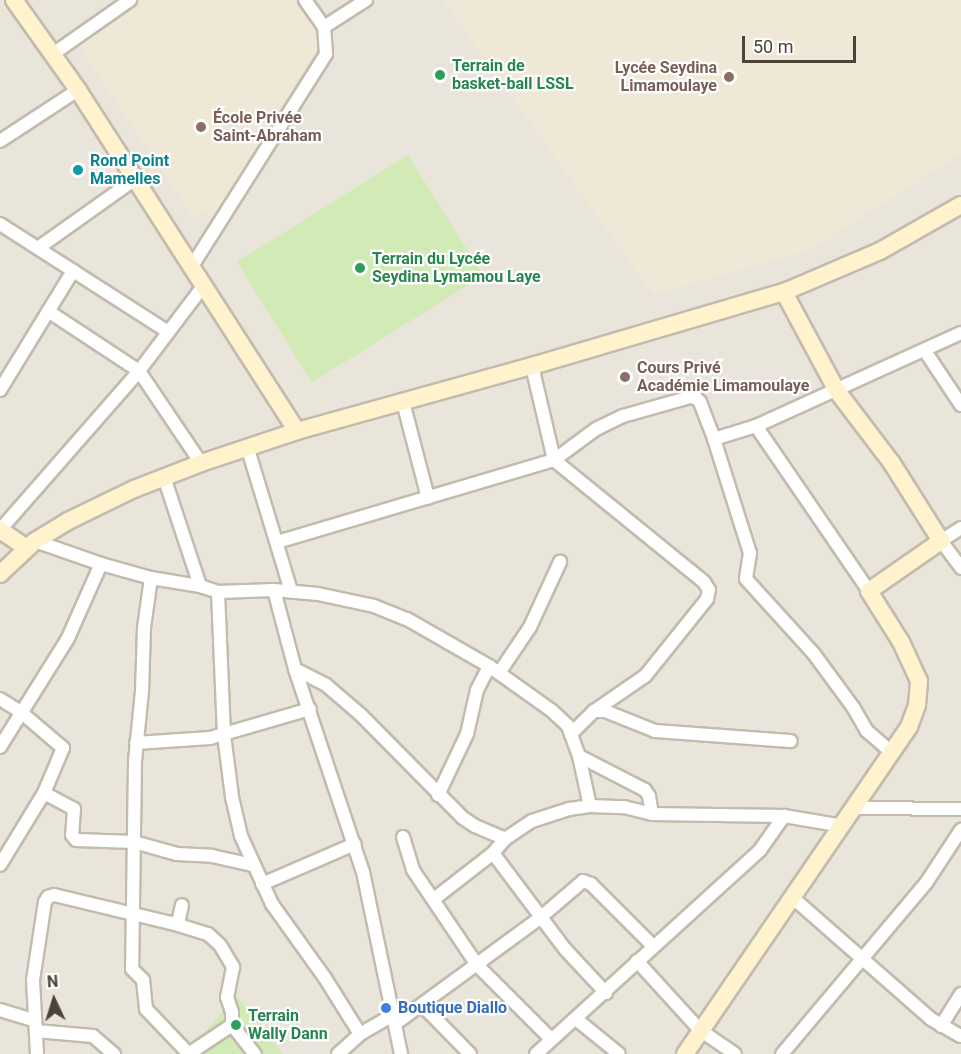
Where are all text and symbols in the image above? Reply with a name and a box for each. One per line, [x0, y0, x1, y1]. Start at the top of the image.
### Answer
scale bar [745, 24, 859, 62]
text: 50 m [753, 36, 793, 57]
place label: Terrain de basket-ball LSSL [452, 56, 574, 94]
place label: Lycée Seydina Limamoulaye [615, 58, 717, 96]
marker: Terrain de basket-ball LSSL [433, 68, 447, 82]
marker: Lycée Seydina Limamoulaye [722, 70, 736, 84]
place label: École Privée Saint-Abraham [213, 108, 322, 146]
marker: École Privée Saint-Abraham [194, 120, 208, 134]
place label: Rond Point Mamelles [90, 151, 169, 189]
marker: Rond Point Mamelles [71, 163, 85, 177]
place label: Terrain du Lycée Seydina Lymamou Laye [372, 249, 541, 287]
marker: Terrain du Lycée Seydina Lymamou Laye [353, 261, 367, 275]
place label: Cours Privé Académie Limamoulaye [637, 358, 809, 396]
marker: Cours Privé Académie Limamoulaye [618, 370, 632, 384]
north arrow [24, 970, 84, 1030]
text: N [46, 972, 59, 991]
place label: Boutique Diallo [398, 998, 507, 1018]
marker: Boutique Diallo [379, 1001, 393, 1015]
place label: Terrain Wally Dann [248, 1006, 328, 1044]
marker: Terrain Wally Dann [229, 1018, 243, 1032]

